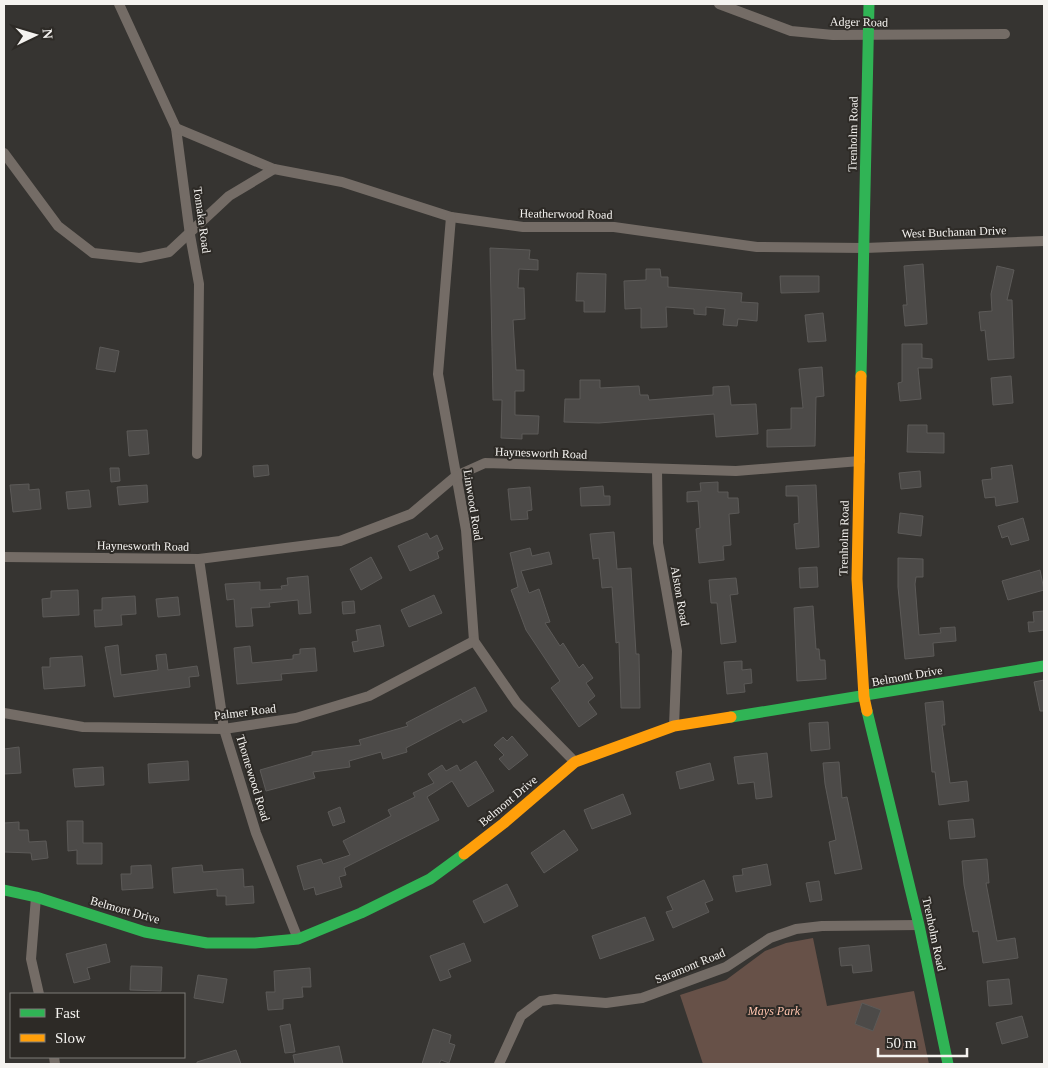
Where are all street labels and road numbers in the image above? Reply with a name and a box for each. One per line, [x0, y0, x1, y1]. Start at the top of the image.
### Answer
street label: Adger Road [830, 14, 888, 30]
street label: Trenholm Road [845, 96, 861, 172]
street label: Tomaka Road [190, 186, 214, 254]
street label: Heatherwood Road [519, 206, 613, 222]
street label: West Buchanan Drive [901, 223, 1007, 241]
street label: Haynesworth Road [495, 444, 587, 462]
street label: Linwood Road [460, 469, 486, 541]
street label: Trenholm Road [836, 500, 852, 576]
street label: Haynesworth Road [97, 538, 189, 554]
street label: Alston Road [668, 565, 692, 627]
street label: Belmont Drive [871, 663, 943, 689]
street label: Palmer Road [213, 701, 277, 723]
street label: Thornewood Road [233, 733, 273, 823]
street label: Belmont Drive [476, 773, 540, 829]
street label: Belmont Drive [89, 893, 161, 927]
street label: Trenholm Road [919, 896, 949, 972]
street label: Saramont Road [653, 946, 727, 986]

